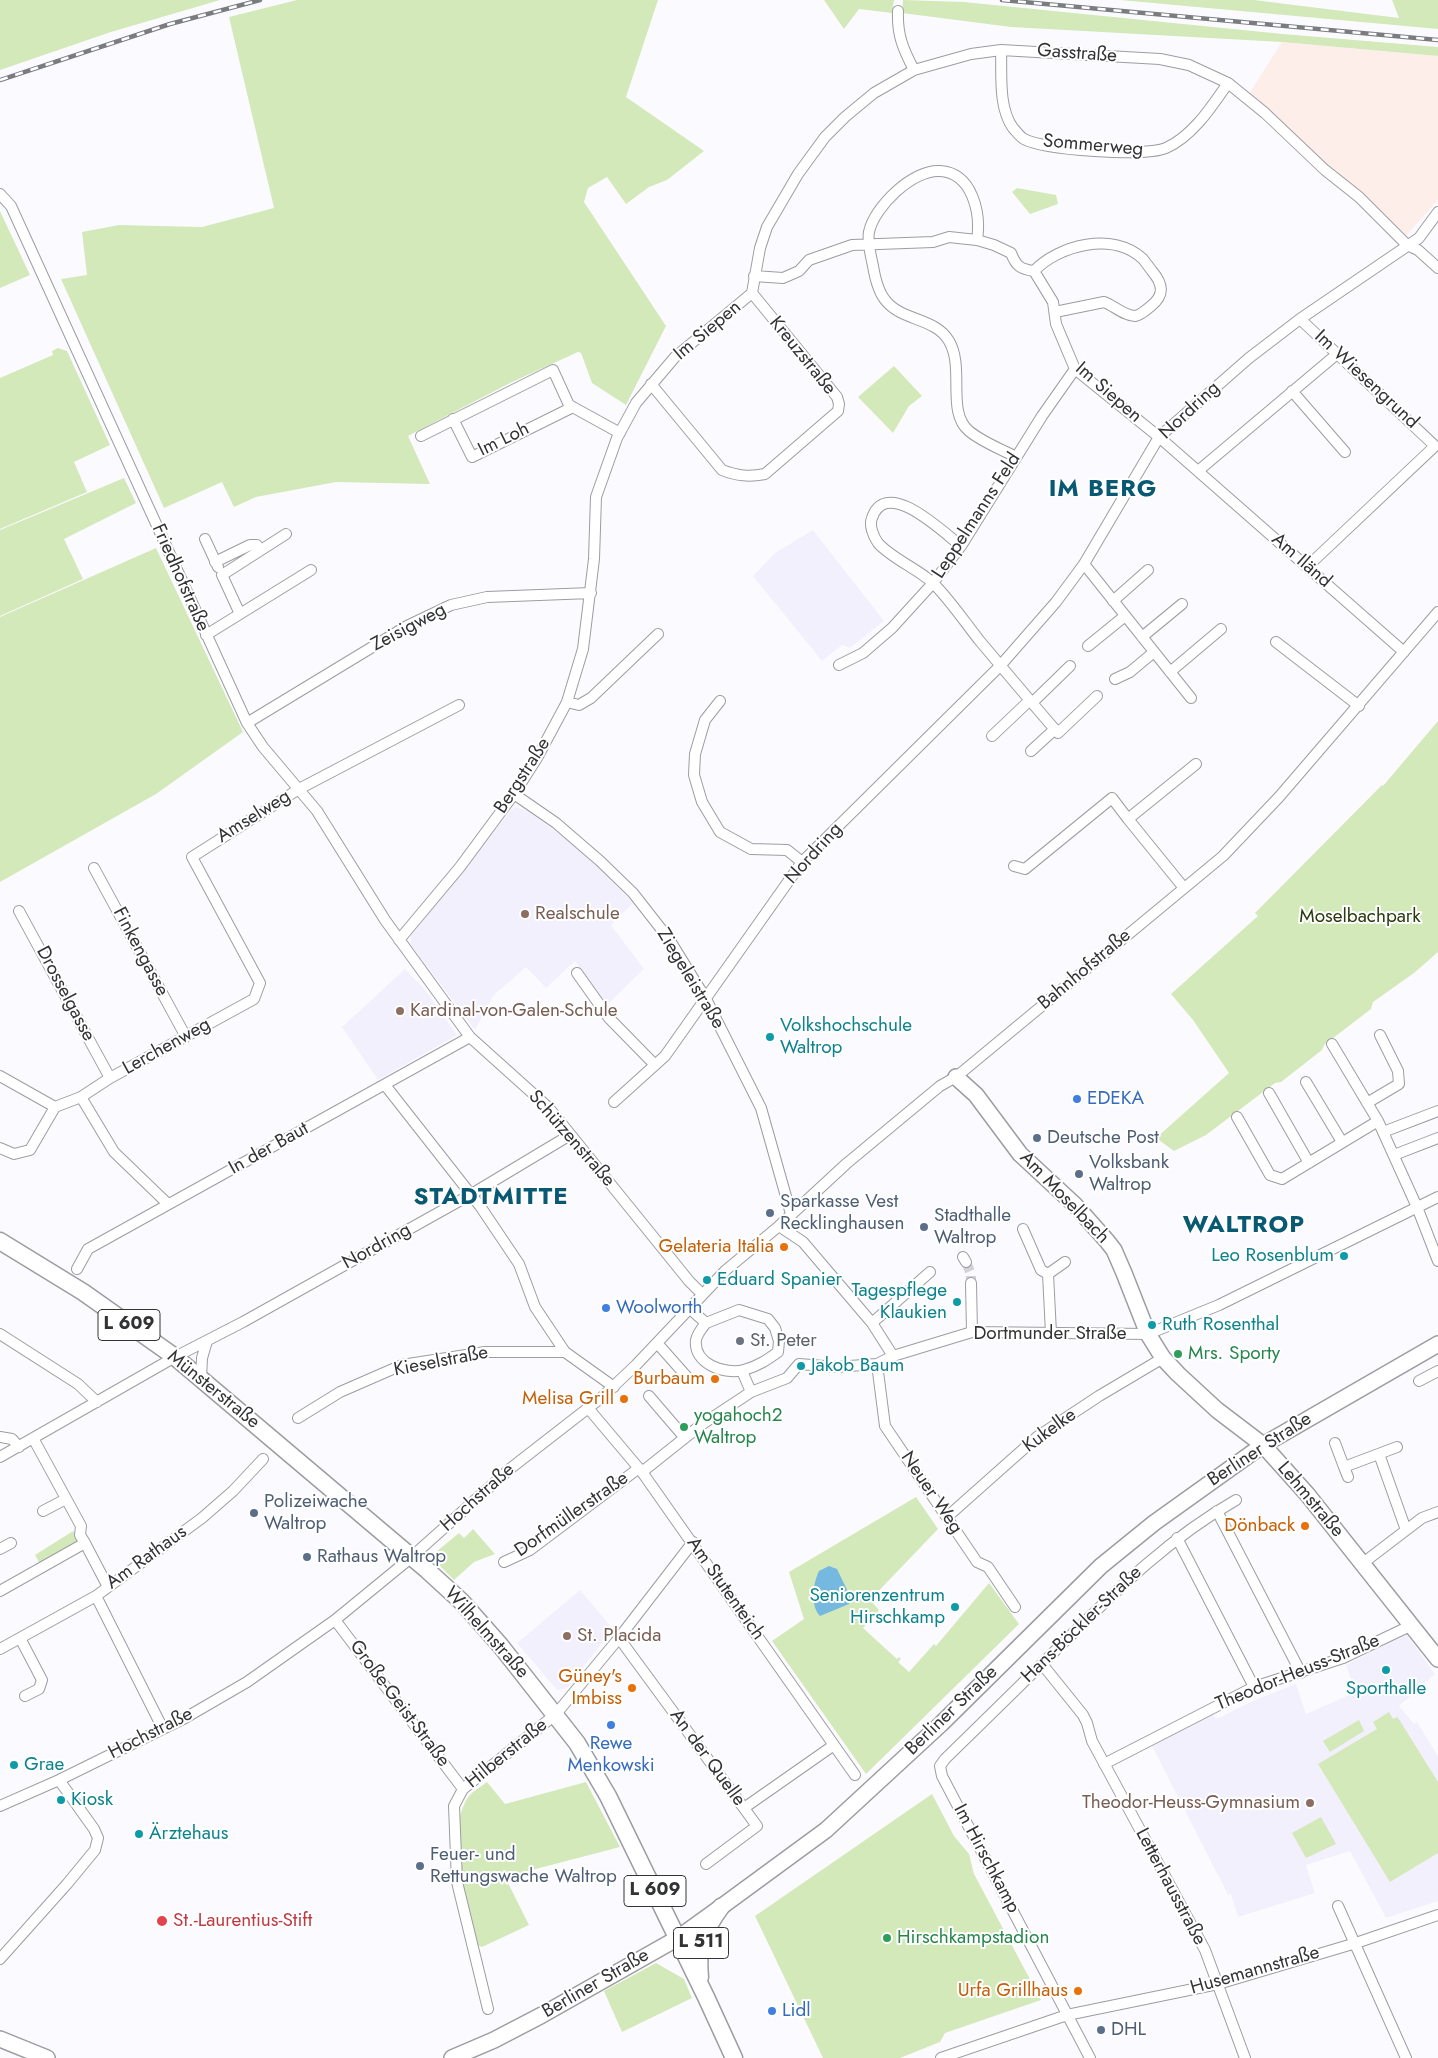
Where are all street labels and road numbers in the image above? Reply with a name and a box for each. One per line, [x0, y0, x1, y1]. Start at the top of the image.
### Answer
street label: Gasstraße [1036, 40, 1118, 68]
street label: Sommerweg [1042, 130, 1144, 162]
street label: Im Siepen [670, 296, 746, 366]
street label: Kreuzstraße [764, 312, 840, 400]
street label: Im Wiesengrund [1309, 326, 1423, 434]
street label: Im Siepen [1070, 358, 1146, 428]
street label: Nordring [1155, 377, 1225, 445]
street label: Im Loh [475, 418, 533, 462]
street label: Leppelmanns Feld [928, 449, 1026, 583]
street label: Friedhofstraße [146, 521, 214, 635]
street label: Am Iländ [1266, 529, 1336, 593]
street label: Zeisigweg [368, 599, 450, 657]
street label: Bergstraße [490, 734, 556, 818]
street label: Amselweg [213, 785, 295, 849]
street label: Nordring [781, 819, 847, 889]
street label: Finkengasse [107, 904, 173, 1000]
street label: Ziegeleistraße [651, 925, 729, 1033]
street label: Bahnhofstraße [1034, 925, 1136, 1015]
street label: Drosselgasse [31, 943, 99, 1045]
street label: Lerchenweg [119, 1014, 215, 1080]
street label: Schützenstraße [523, 1086, 619, 1192]
street label: In der Baut [225, 1118, 313, 1180]
street label: Am Moselbach [1014, 1147, 1114, 1249]
street label: Nordring [339, 1219, 415, 1275]
road number: L 609 [98, 1310, 160, 1340]
street label: Dortmunder Straße [973, 1323, 1127, 1345]
street label: Kieselstraße [392, 1342, 490, 1382]
street label: Münsterstraße [162, 1346, 264, 1434]
street label: Kukelke [1019, 1404, 1081, 1458]
street label: Berliner Straße [1204, 1408, 1316, 1492]
street label: Neuer Weg [895, 1447, 967, 1539]
street label: Lehmstraße [1272, 1458, 1348, 1542]
street label: Hochstraße [436, 1459, 520, 1537]
street label: Dorfmüllerstraße [511, 1467, 633, 1563]
street label: Am Rathaus [102, 1521, 192, 1595]
street label: Am Stutenteich [681, 1533, 769, 1645]
street label: Hans-Böckler-Straße [1017, 1562, 1147, 1688]
street label: Wilhelmstraße [439, 1582, 533, 1684]
street label: Theodor-Heuss-Straße [1213, 1630, 1383, 1716]
street label: Große-Geist-Straße [344, 1636, 454, 1772]
street label: Berliner Straße [901, 1661, 1003, 1761]
street label: Hochstraße [105, 1703, 197, 1765]
street label: An der Quelle [664, 1705, 750, 1811]
street label: Hilberstraße [462, 1714, 552, 1794]
street label: Im Hirschkamp [948, 1801, 1024, 1917]
street label: Letterhausstraße [1130, 1825, 1210, 1949]
road number: L 609 [624, 1875, 686, 1906]
road number: L 511 [674, 1928, 728, 1959]
street label: Husemannstraße [1188, 1942, 1322, 2000]
street label: Berliner Straße [539, 1944, 653, 2024]

